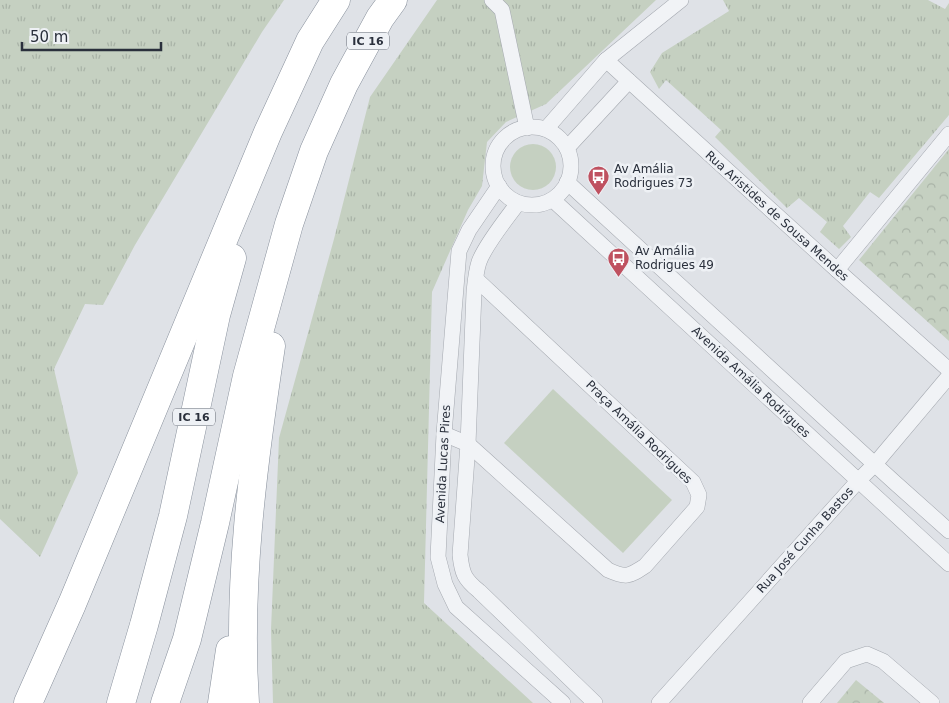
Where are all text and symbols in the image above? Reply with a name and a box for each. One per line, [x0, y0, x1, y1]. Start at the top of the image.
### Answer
scale bar [22, 20, 161, 52]
text: 50 m [30, 28, 68, 46]
road number: IC 16 [347, 32, 389, 49]
street label: Rua Aristides de Sousa Mendes [703, 148, 851, 284]
place label: Av Amália Rodrigues 73 [614, 162, 693, 190]
bus stop icon: Av Amália Rodrigues 73 [586, 164, 610, 195]
place label: Av Amália Rodrigues 49 [635, 244, 714, 272]
bus stop icon: Av Amália Rodrigues 49 [607, 246, 631, 277]
street label: Avenida Amália Rodrigues [689, 323, 813, 441]
street label: Praça Amália Rodrigues [583, 378, 695, 486]
street label: Avenida Lucas Pires [433, 404, 453, 524]
road number: IC 16 [173, 408, 215, 426]
street label: Rua José Cunha Bastos [754, 484, 856, 596]

